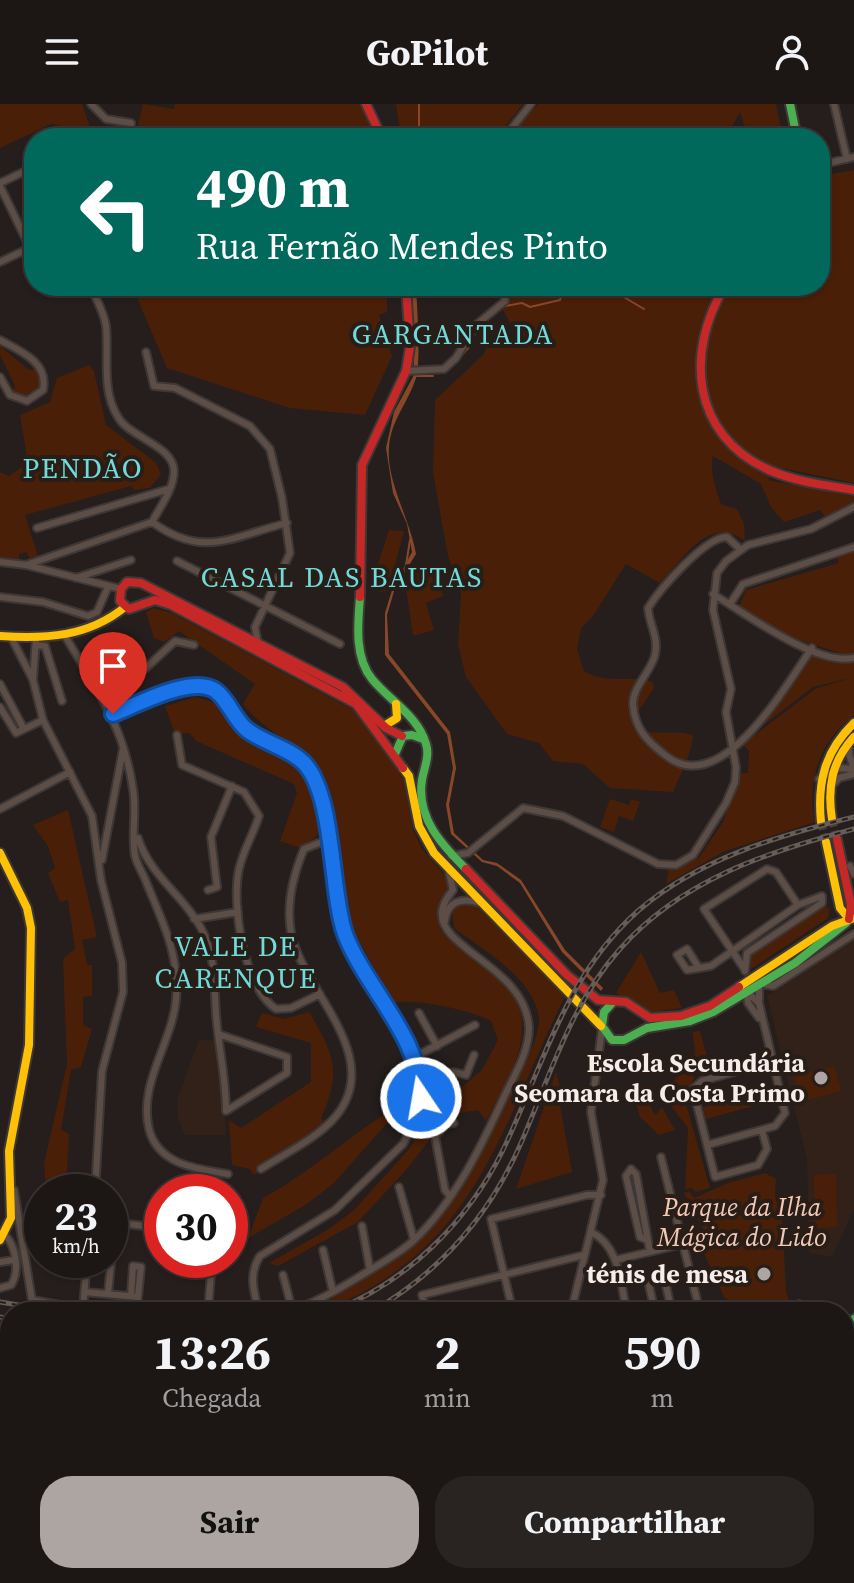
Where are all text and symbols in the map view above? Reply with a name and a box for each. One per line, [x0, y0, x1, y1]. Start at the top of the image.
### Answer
text: GoPilot [366, 28, 488, 77]
icon: menu [40, 30, 84, 74]
icon: person [770, 30, 814, 74]
text: 490 m [196, 149, 350, 226]
icon: left [64, 160, 168, 264]
text: Rua Fernão Mendes Pinto [196, 222, 608, 271]
district label: GARGANTADA [352, 315, 554, 353]
district label: PENDÃO [23, 449, 143, 487]
district label: CASAL DAS BAUTAS [201, 558, 483, 596]
pin [79, 632, 147, 714]
icon: arrive [91, 644, 135, 688]
district label: VALE DE CARENQUE [154, 927, 318, 997]
place label: Escola Secundária Seomara da Costa Primo [514, 1045, 805, 1111]
position arrow [379, 1056, 463, 1140]
marker: Escola Secundária Seomara da Costa Primo [812, 1069, 830, 1087]
speed limit sign: 30 [144, 1174, 248, 1278]
text: 23 [54, 1189, 98, 1243]
park label: Parque da Ilha Mágica do Lido [656, 1189, 827, 1255]
text: km/h [52, 1232, 100, 1260]
place label: ténis de mesa [586, 1256, 748, 1292]
marker: ténis de mesa [755, 1265, 773, 1283]
text: 13:26 [153, 1319, 271, 1385]
text: 2 [434, 1319, 460, 1385]
text: 590 [623, 1319, 701, 1385]
text: Chegada [162, 1380, 261, 1416]
text: min [424, 1380, 471, 1416]
text: m [651, 1380, 674, 1416]
button: Sair [40, 1476, 419, 1568]
button: Compartilhar [435, 1476, 814, 1568]

